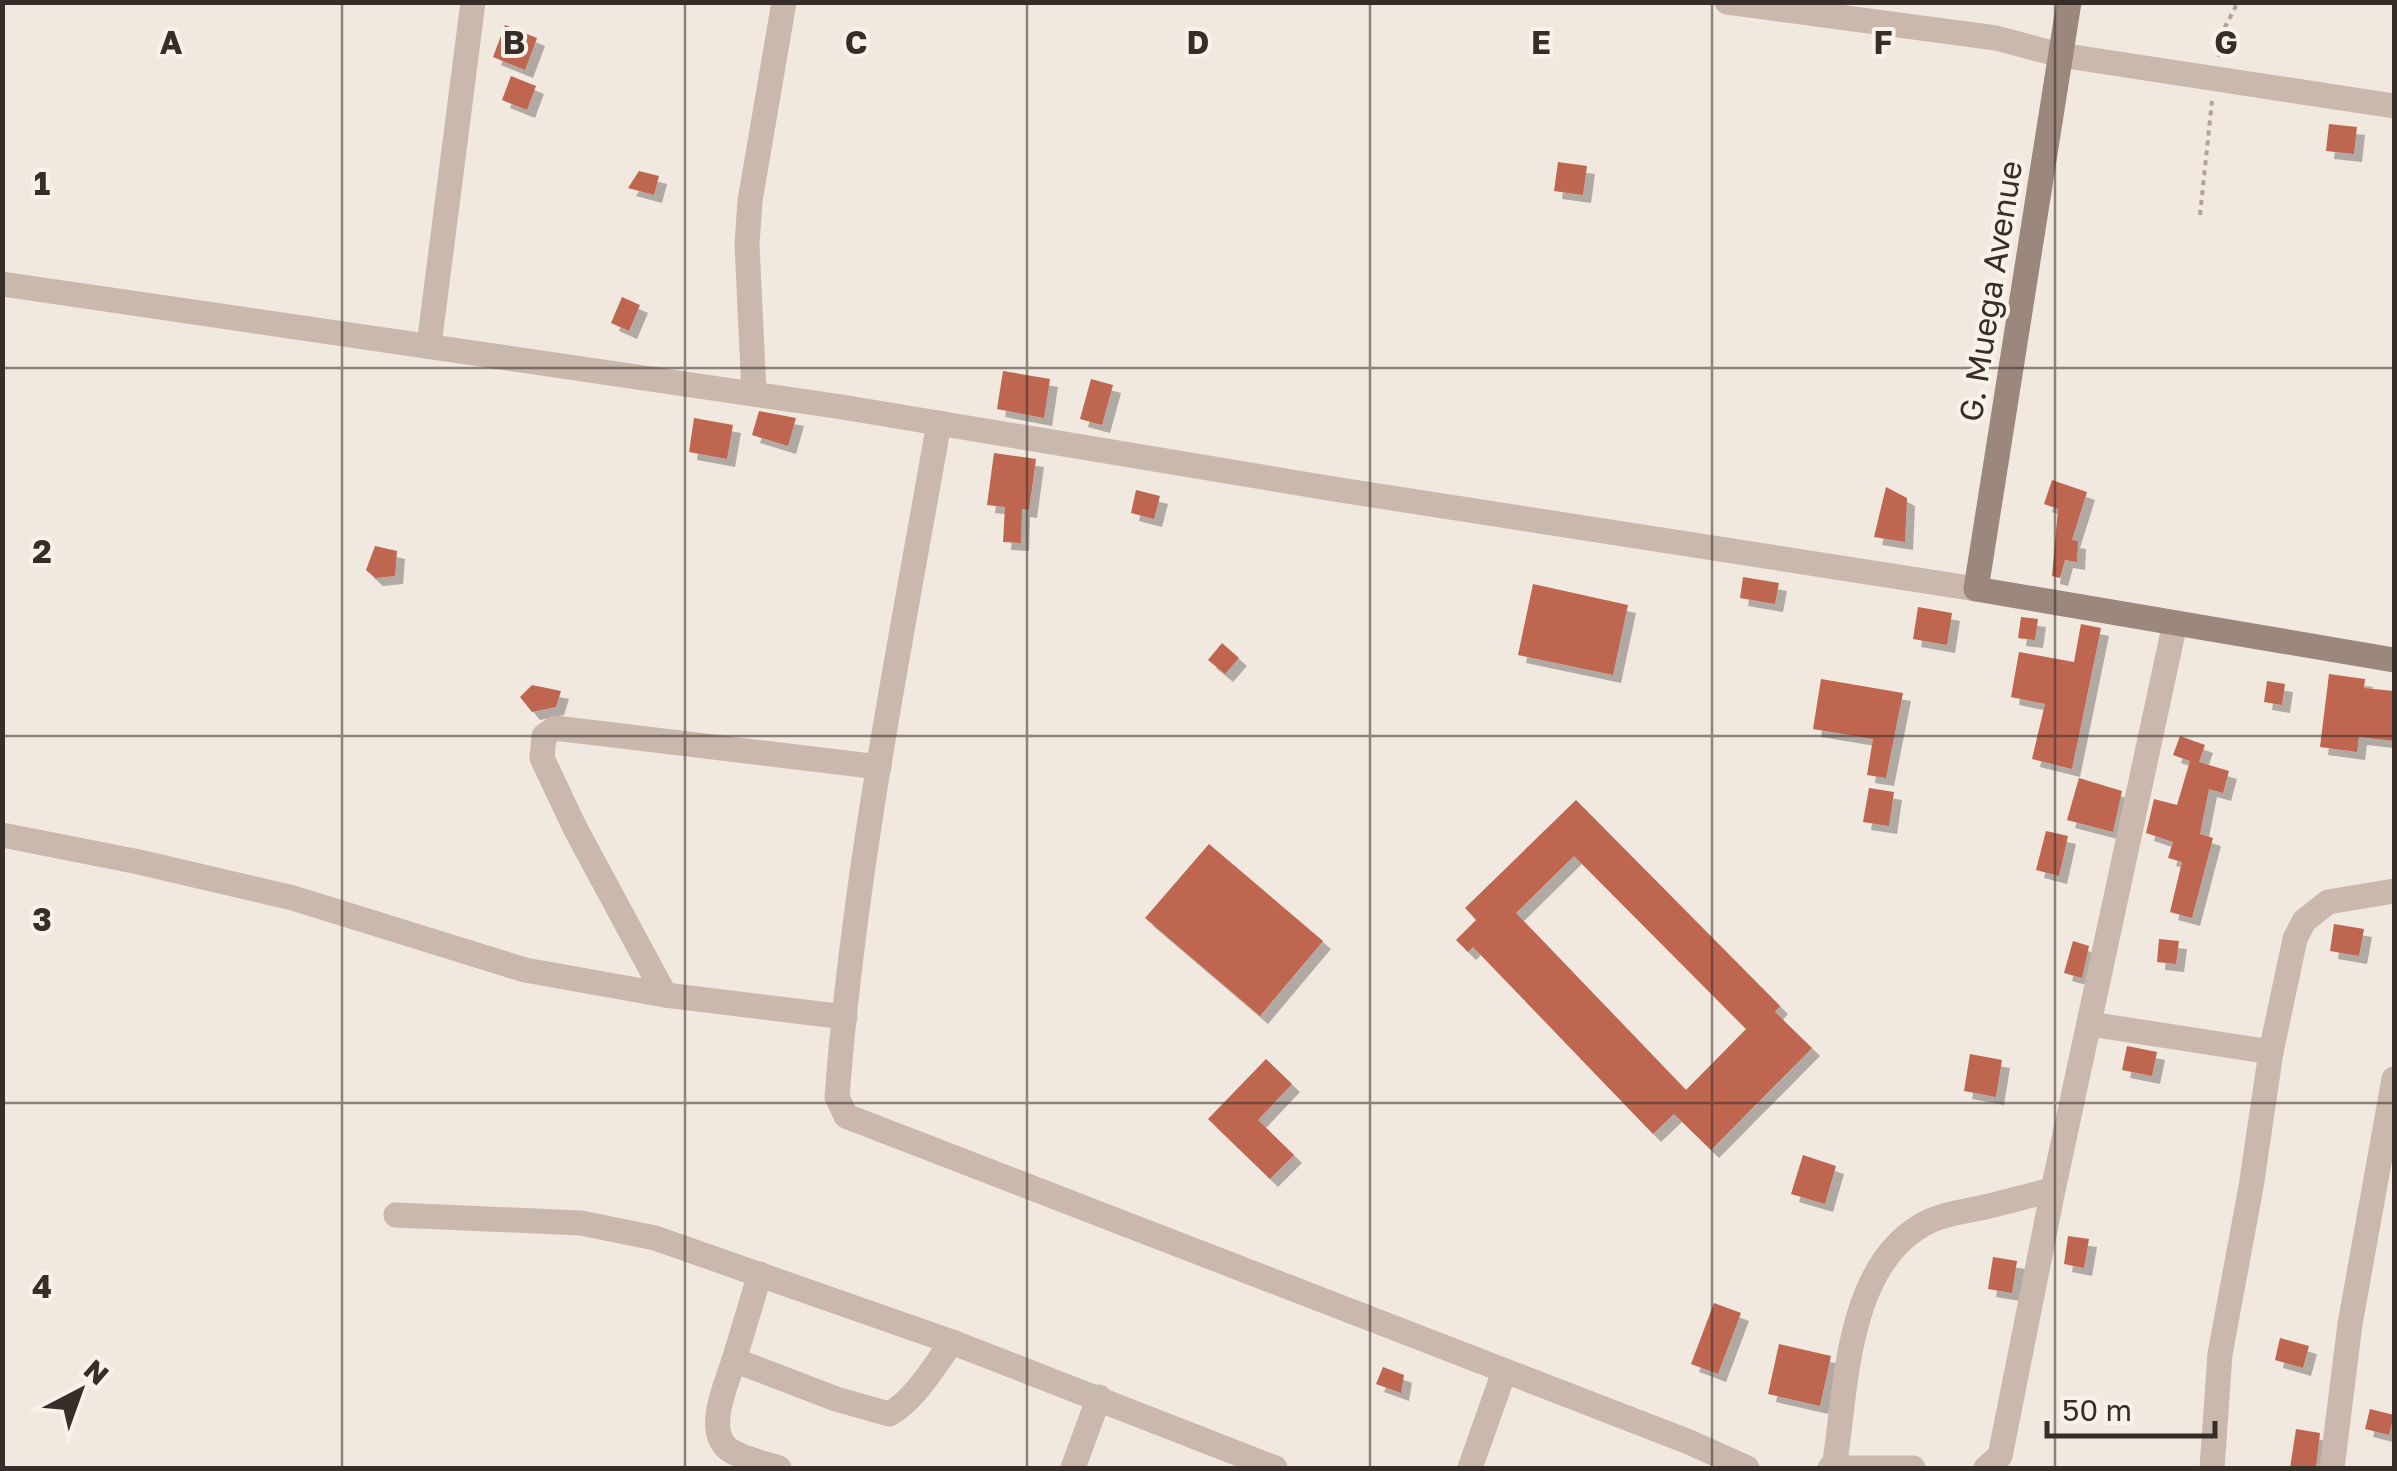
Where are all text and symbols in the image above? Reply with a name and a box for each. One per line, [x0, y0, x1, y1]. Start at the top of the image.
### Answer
text: A [160, 23, 183, 61]
text: B [503, 23, 525, 61]
text: C [845, 23, 867, 61]
text: D [1187, 23, 1209, 61]
text: E [1531, 23, 1551, 61]
text: F [1873, 23, 1893, 61]
text: G [2214, 23, 2238, 61]
street label: G. Muega Avenue [1951, 158, 2029, 424]
text: 1 [34, 164, 50, 202]
text: 2 [32, 532, 52, 570]
text: 3 [32, 900, 52, 938]
text: 4 [32, 1267, 52, 1305]
north arrow [30, 1341, 130, 1441]
text: N [78, 1352, 116, 1391]
scale bar [2047, 1376, 2214, 1438]
text: 50 m [2062, 1392, 2132, 1428]

